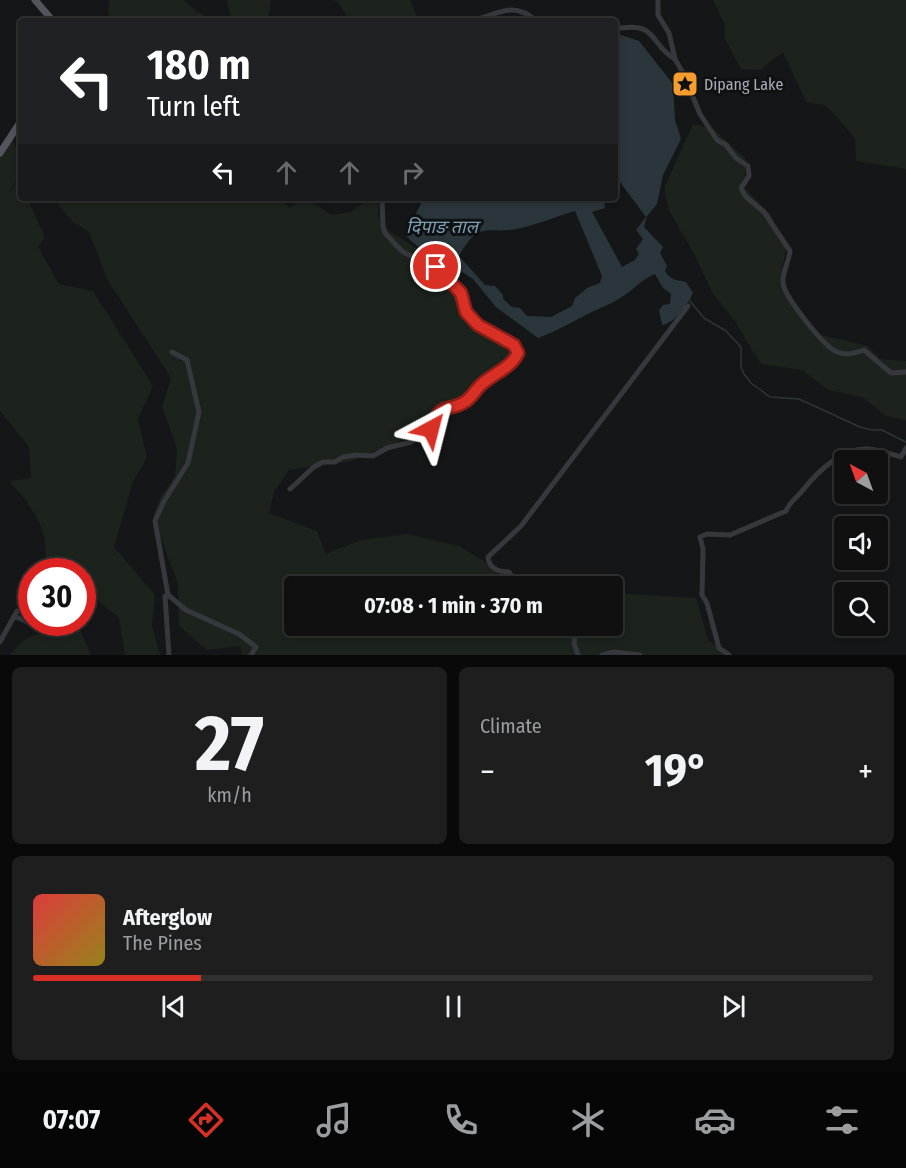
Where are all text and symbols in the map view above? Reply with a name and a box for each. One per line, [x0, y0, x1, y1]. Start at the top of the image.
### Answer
text: 180 m [147, 40, 251, 90]
icon: left [48, 42, 126, 120]
place icon: Dipang Lake [670, 69, 700, 99]
place label: Dipang Lake [704, 75, 783, 94]
text: Turn left [147, 91, 240, 123]
icon: left [207, 156, 240, 189]
icon: ahead [270, 156, 303, 189]
icon: ahead [333, 156, 366, 189]
icon: right [396, 156, 429, 189]
water label: दिपाङ ताल [406, 216, 482, 238]
pin [410, 241, 461, 292]
icon: arrive [419, 250, 452, 283]
position arrow [399, 397, 463, 461]
north arrow [834, 450, 888, 504]
map controls [834, 450, 888, 636]
button: sound [834, 516, 888, 570]
speed limit sign: 30 [18, 558, 96, 636]
button: search [834, 582, 888, 636]
text: 07:08 · 1 min · 370 m [364, 592, 543, 619]
text: 27 [195, 697, 264, 791]
text: Climate [480, 714, 542, 738]
text: 19° [645, 744, 708, 798]
text: − [480, 752, 495, 792]
text: + [858, 752, 873, 792]
text: km/h [207, 783, 252, 807]
text: Afterglow [123, 904, 212, 931]
text: The Pines [123, 931, 202, 955]
icon: previous [157, 990, 190, 1023]
icon: pause [437, 990, 470, 1023]
icon: next [717, 990, 750, 1023]
icon: directions [185, 1099, 227, 1141]
icon: music [313, 1099, 355, 1141]
icon: phone [440, 1099, 482, 1141]
icon: climate [567, 1099, 609, 1141]
icon: car [694, 1099, 736, 1141]
icon: filters [821, 1099, 863, 1141]
text: 07:07 [43, 1104, 100, 1136]

